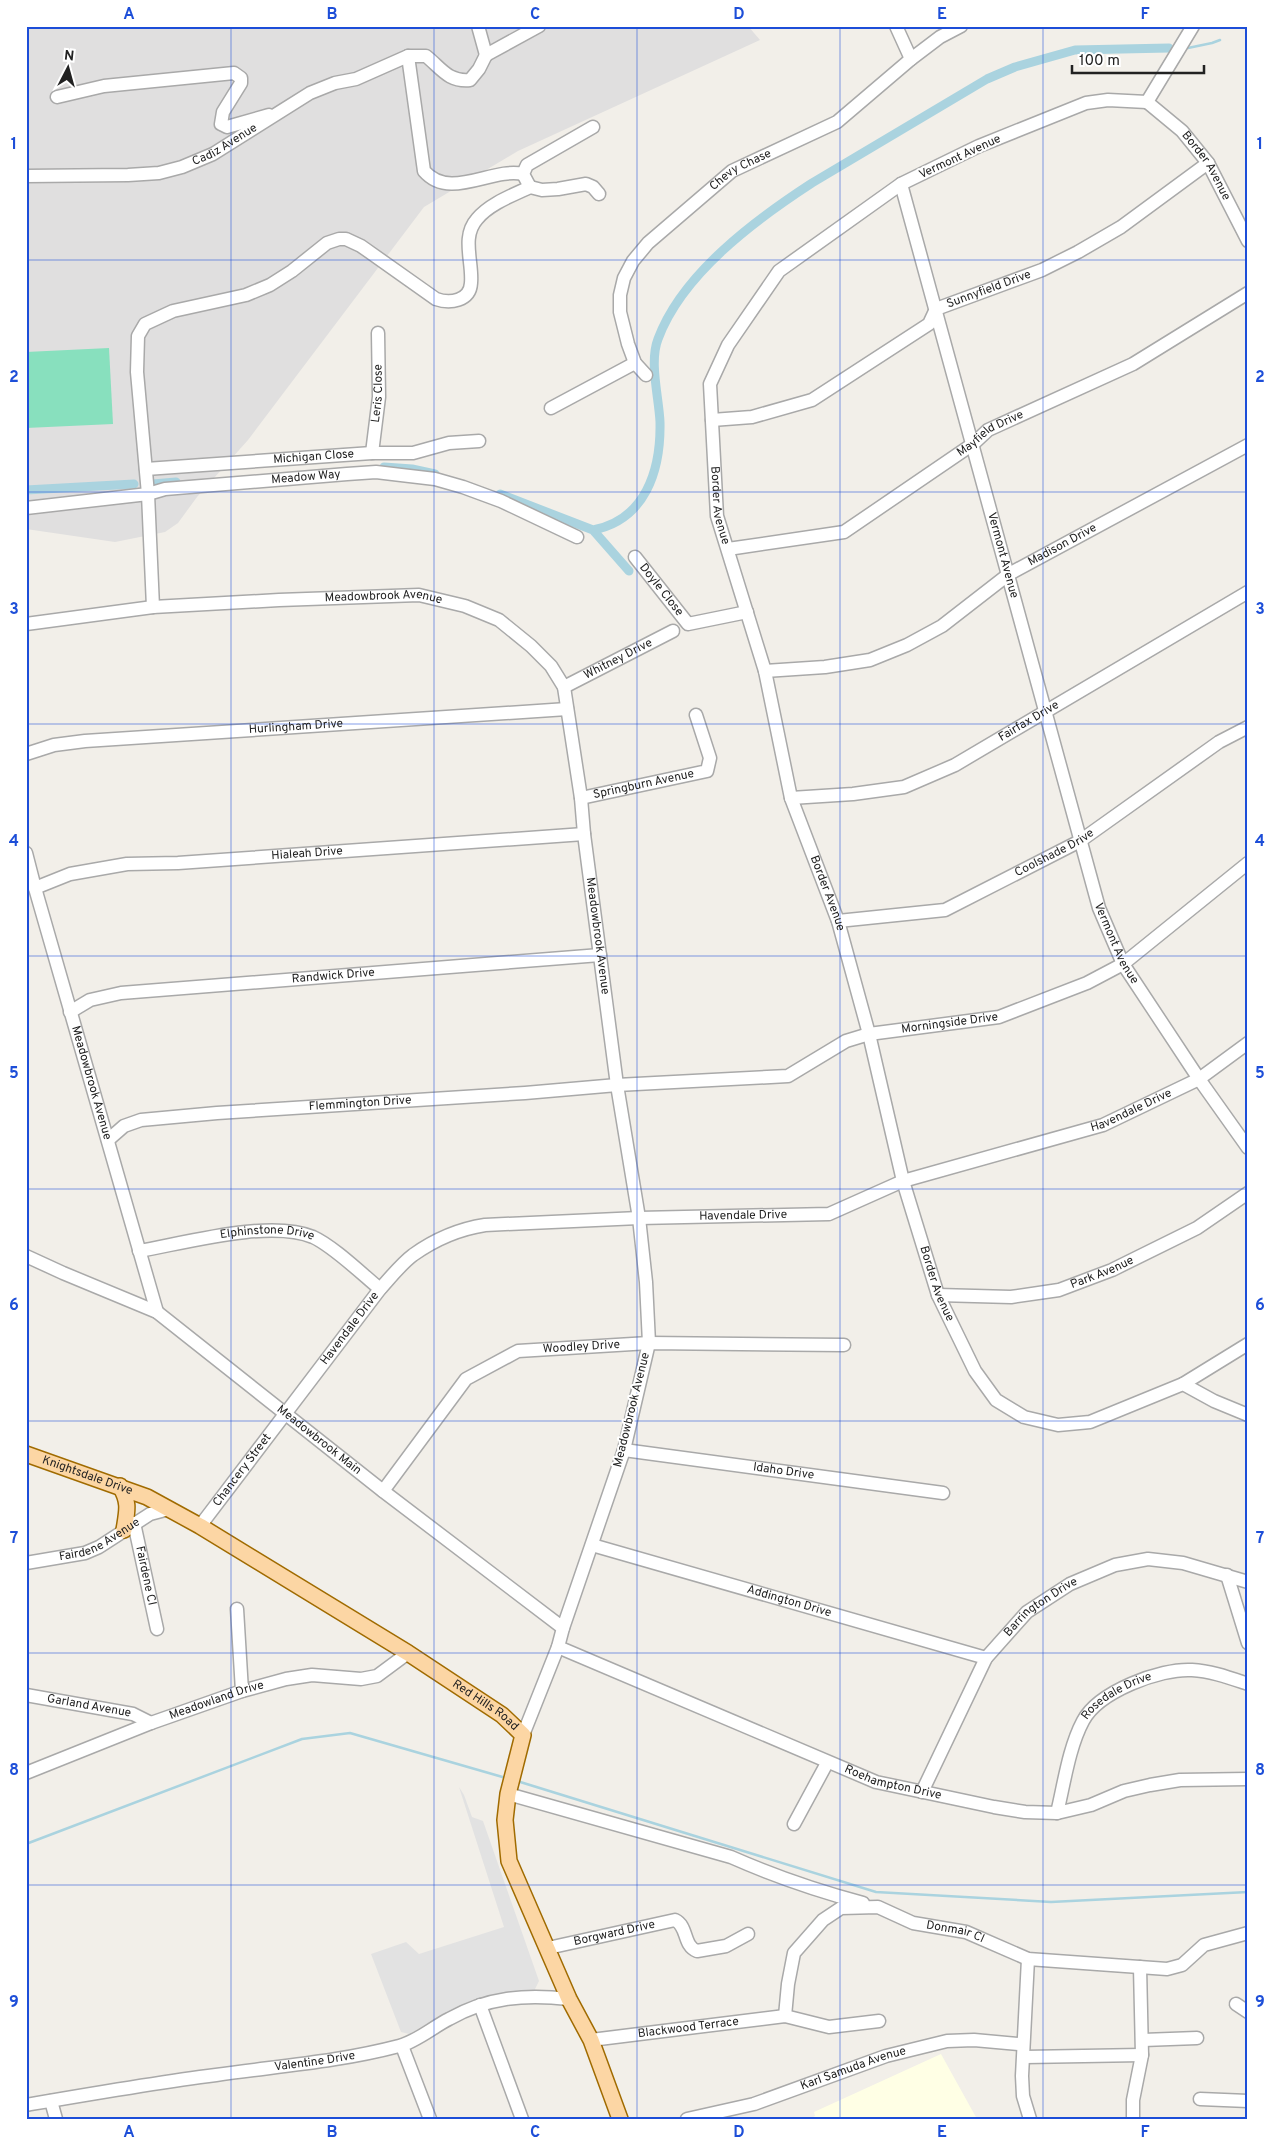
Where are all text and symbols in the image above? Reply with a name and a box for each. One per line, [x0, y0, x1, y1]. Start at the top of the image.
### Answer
text: A [123, 5, 135, 25]
text: B [326, 5, 338, 25]
text: C [530, 5, 540, 25]
text: D [733, 5, 745, 25]
text: E [937, 5, 947, 25]
text: F [1140, 5, 1150, 25]
north arrow [42, 42, 92, 92]
scale bar [1072, 42, 1204, 74]
text: N [63, 48, 75, 66]
text: 100 m [1079, 52, 1120, 71]
street label: Cadiz Avenue [190, 120, 260, 170]
street label: Border Avenue [1178, 128, 1234, 203]
street label: Vermont Avenue [917, 131, 1003, 183]
text: 1 [11, 135, 17, 155]
text: 1 [1257, 135, 1263, 155]
street label: Chevy Chase [706, 146, 774, 195]
street label: Sunnyfield Drive [945, 267, 1033, 312]
street label: Leris Close [368, 364, 387, 424]
text: 2 [9, 368, 19, 388]
text: 2 [1255, 368, 1265, 388]
street label: Mayfield Drive [954, 407, 1026, 461]
street label: Michigan Close [273, 446, 355, 468]
street label: Border Avenue [706, 466, 733, 547]
street label: Meadow Way [271, 467, 341, 488]
street label: Vermont Avenue [983, 511, 1022, 600]
street label: Madison Drive [1025, 520, 1100, 570]
street label: Doyle Close [635, 560, 687, 620]
street label: Meadowbrook Avenue [324, 587, 444, 608]
text: 3 [9, 600, 19, 620]
text: 3 [1255, 600, 1265, 620]
street label: Whitney Drive [581, 635, 655, 683]
street label: Fairfax Drive [996, 697, 1062, 746]
street label: Hurlingham Drive [248, 716, 344, 738]
street label: Springburn Avenue [592, 766, 696, 803]
street label: Coolshade Drive [1012, 825, 1098, 881]
text: 4 [9, 832, 19, 852]
text: 4 [1255, 832, 1265, 852]
street label: Hialeah Drive [271, 843, 343, 864]
street label: Border Avenue [806, 853, 848, 933]
street label: Meadowbrook Avenue [582, 876, 613, 996]
street label: Vermont Avenue [1090, 901, 1142, 987]
street label: Randwick Drive [291, 965, 375, 987]
street label: Morningside Drive [900, 1009, 999, 1038]
street label: Meadowbrook Avenue [67, 1024, 115, 1142]
text: 5 [9, 1064, 19, 1084]
text: 5 [1255, 1064, 1265, 1084]
street label: Havendale Drive [1089, 1085, 1174, 1136]
street label: Flemmington Drive [308, 1092, 412, 1115]
street label: Havendale Drive [699, 1207, 787, 1225]
street label: Elphinstone Drive [219, 1222, 317, 1245]
street label: Border Avenue [915, 1244, 958, 1324]
street label: Park Avenue [1068, 1252, 1137, 1293]
street label: Havendale Drive [317, 1289, 383, 1368]
text: 6 [9, 1296, 19, 1316]
text: 6 [1255, 1296, 1265, 1316]
street label: Woodley Drive [542, 1337, 621, 1357]
street label: Meadowbrook Avenue [610, 1351, 654, 1469]
street label: Meadowbrook Main [273, 1402, 365, 1479]
street label: Chancery Street [209, 1430, 275, 1510]
street label: Knightsdale Drive [40, 1452, 135, 1499]
street label: Idaho Drive [752, 1459, 815, 1484]
street label: Fairdene Avenue [58, 1515, 143, 1565]
text: 7 [10, 1529, 18, 1549]
text: 7 [1256, 1529, 1264, 1549]
street label: Fairdene Cl [131, 1545, 160, 1607]
street label: Barrington Drive [1000, 1574, 1080, 1640]
street label: Addington Drive [745, 1582, 833, 1621]
street label: Rosedale Drive [1078, 1669, 1154, 1723]
street label: Red Hills Road [449, 1676, 522, 1734]
street label: Meadowland Drive [167, 1677, 266, 1724]
street label: Garland Avenue [46, 1691, 132, 1722]
text: 8 [9, 1761, 19, 1781]
street label: Roehampton Drive [842, 1761, 943, 1804]
text: 8 [1255, 1761, 1265, 1781]
street label: Borgward Drive [572, 1917, 657, 1950]
street label: Donmair Cl [925, 1917, 987, 1947]
text: 9 [9, 1993, 19, 2013]
text: 9 [1255, 1993, 1265, 2013]
street label: Blackwood Terrace [637, 2014, 740, 2042]
street label: Karl Samuda Avenue [798, 2043, 908, 2094]
street label: Valentine Drive [273, 2048, 357, 2075]
text: A [123, 2123, 135, 2143]
text: B [326, 2123, 338, 2143]
text: C [530, 2123, 540, 2143]
text: D [733, 2123, 745, 2143]
text: E [937, 2123, 947, 2143]
text: F [1140, 2123, 1150, 2143]

